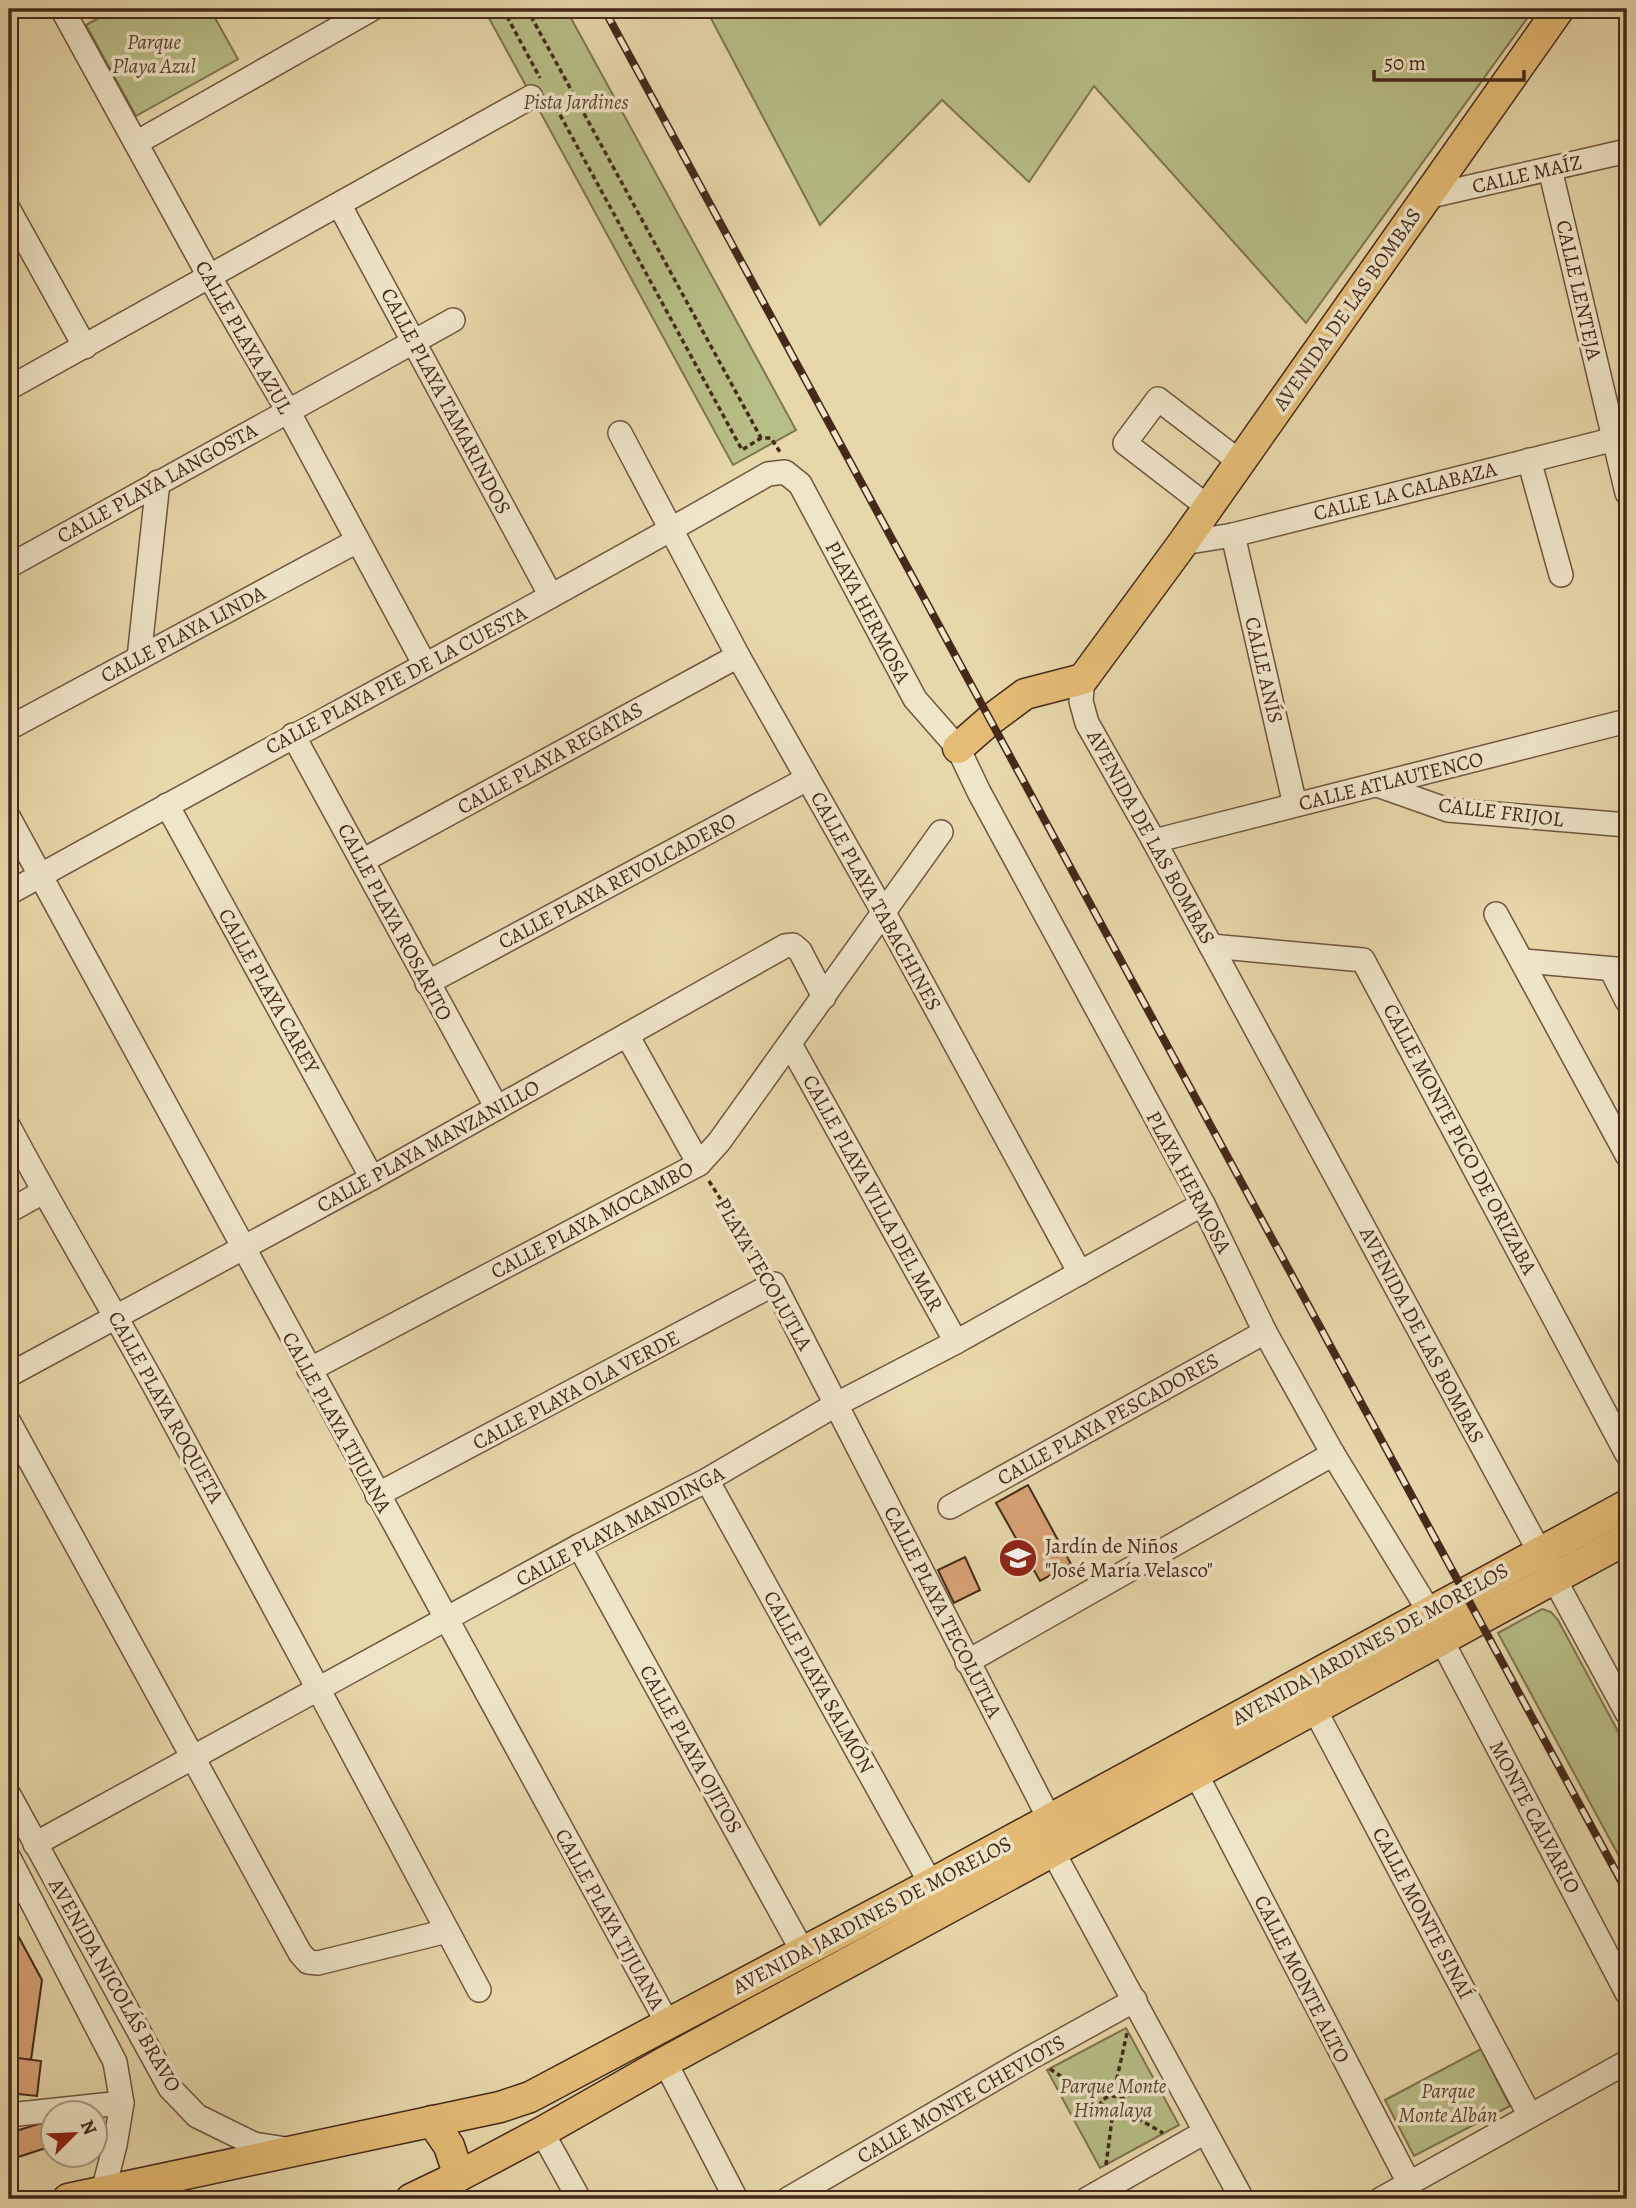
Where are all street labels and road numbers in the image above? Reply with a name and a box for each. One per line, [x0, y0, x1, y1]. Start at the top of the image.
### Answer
street label: CALLE MAÍZ [1469, 148, 1585, 200]
street label: AVENIDA DE LAS BOMBAS [1266, 202, 1428, 417]
street label: CALLE LENTEJA [1549, 217, 1609, 363]
street label: CALLE PLAYA AZUL [189, 255, 299, 419]
street label: CALLE PLAYA TAMARINDOS [374, 283, 518, 519]
street label: CALLE PLAYA LANGOSTA [52, 416, 263, 550]
street label: CALLE LA CALABAZA [1310, 455, 1500, 527]
street label: PLAYA HERMOSA [819, 536, 918, 689]
street label: CALLE PLAYA LINDA [96, 578, 271, 689]
street label: CALLE PLAYA PIE DE LA CUESTA [260, 599, 532, 761]
street label: CALLE ANÍS [1238, 614, 1290, 726]
street label: CALLE PLAYA REGATAS [452, 695, 648, 821]
street label: AVENIDA DE LAS BOMBAS [1080, 724, 1222, 949]
street label: CALLE ATLAUTENCO [1296, 744, 1486, 818]
street label: CALLE PLAYA TABACHINES [804, 786, 948, 1016]
street label: CALLE FRIJOL [1437, 790, 1565, 834]
street label: CALLE PLAYA REVOLCADERO [493, 806, 741, 956]
street label: CALLE PLAYA ROSARITO [331, 818, 459, 1026]
street label: CALLE PLAYA CAREY [212, 903, 326, 1079]
street label: CALLE MONTE PICO DE ORIZABA [1376, 999, 1544, 1280]
street label: CALLE PLAYA VILLA DEL MAR [796, 1070, 950, 1316]
street label: CALLE PLAYA MANZANILLO [311, 1073, 545, 1219]
street label: PLAYA HERMOSA [1140, 1106, 1239, 1259]
street label: CALLE PLAYA MOCAMBO [486, 1155, 698, 1285]
street label: PLAYA TECOLUTLA [709, 1193, 819, 1356]
street label: AVENIDA DE LAS BOMBAS [1353, 1221, 1491, 1448]
street label: CALLE PLAYA ROQUETA [102, 1306, 231, 1509]
street label: CALLE PLAYA OLA VERDE [468, 1323, 684, 1457]
street label: CALLE PLAYA TIJUANA [276, 1326, 399, 1518]
street label: CALLE PLAYA PESCADORES [992, 1346, 1224, 1492]
street label: CALLE PLAYA MANDINGA [511, 1459, 730, 1593]
street label: CALLE PLAYA TECOLUTLA [877, 1501, 1009, 1723]
street label: AVENIDA JARDINES DE MORELOS [1226, 1556, 1513, 1732]
street label: CALLE PLAYA SALMÓN [757, 1586, 881, 1778]
street label: CALLE PLAYA OJITOS [633, 1660, 749, 1838]
street label: MONTE CALVARIO [1483, 1736, 1587, 1898]
street label: CALLE MONTE SINAÍ [1366, 1822, 1480, 2004]
street label: CALLE PLAYA TIJUANA [549, 1823, 672, 2015]
street label: AVENIDA JARDINES DE MORELOS [727, 1829, 1016, 2001]
street label: AVENIDA NICOLÁS BRAVO [42, 1872, 188, 2097]
street label: CALLE MONTE ALTO [1248, 1890, 1356, 2068]
street label: CALLE MONTE CHEVIOTS [852, 2028, 1070, 2170]

